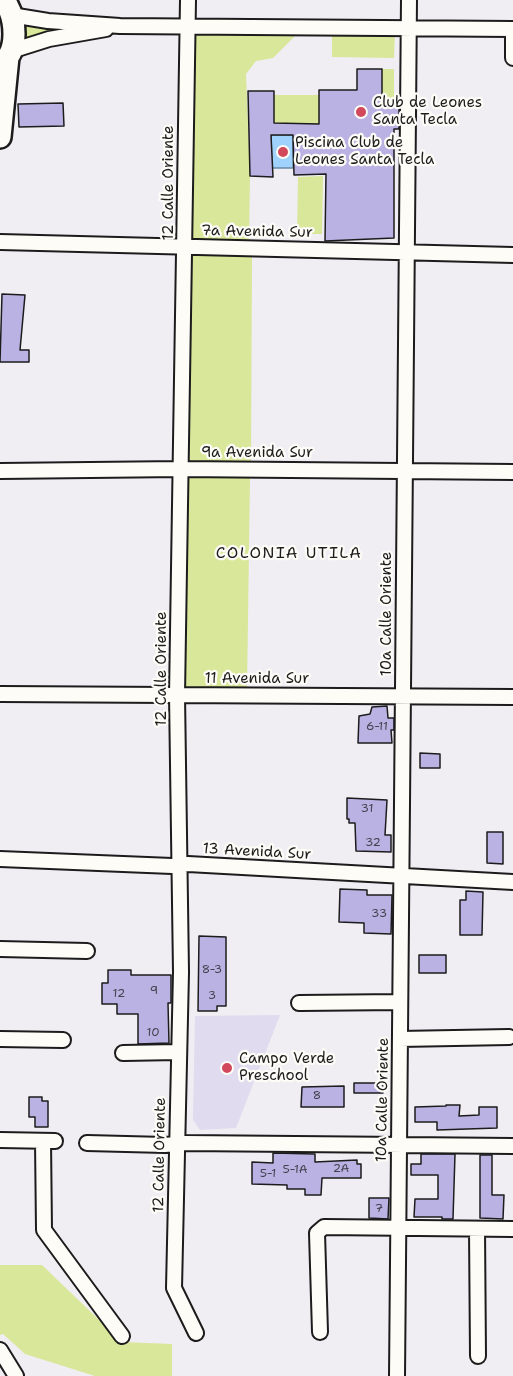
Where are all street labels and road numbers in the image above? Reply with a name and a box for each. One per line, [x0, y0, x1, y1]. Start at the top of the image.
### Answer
street label: 12 Calle Oriente [160, 125, 178, 241]
street label: 7a Avenida Sur [201, 222, 313, 242]
street label: 9a Avenida Sur [201, 444, 313, 462]
street label: 10a Calle Oriente [378, 552, 396, 676]
street label: 12 Calle Oriente [153, 611, 171, 727]
street label: 11 Avenida Sur [205, 670, 309, 688]
street label: 13 Avenida Sur [202, 840, 312, 864]
street label: 10a Calle Oriente [373, 1038, 393, 1162]
street label: 12 Calle Oriente [150, 1097, 170, 1213]

